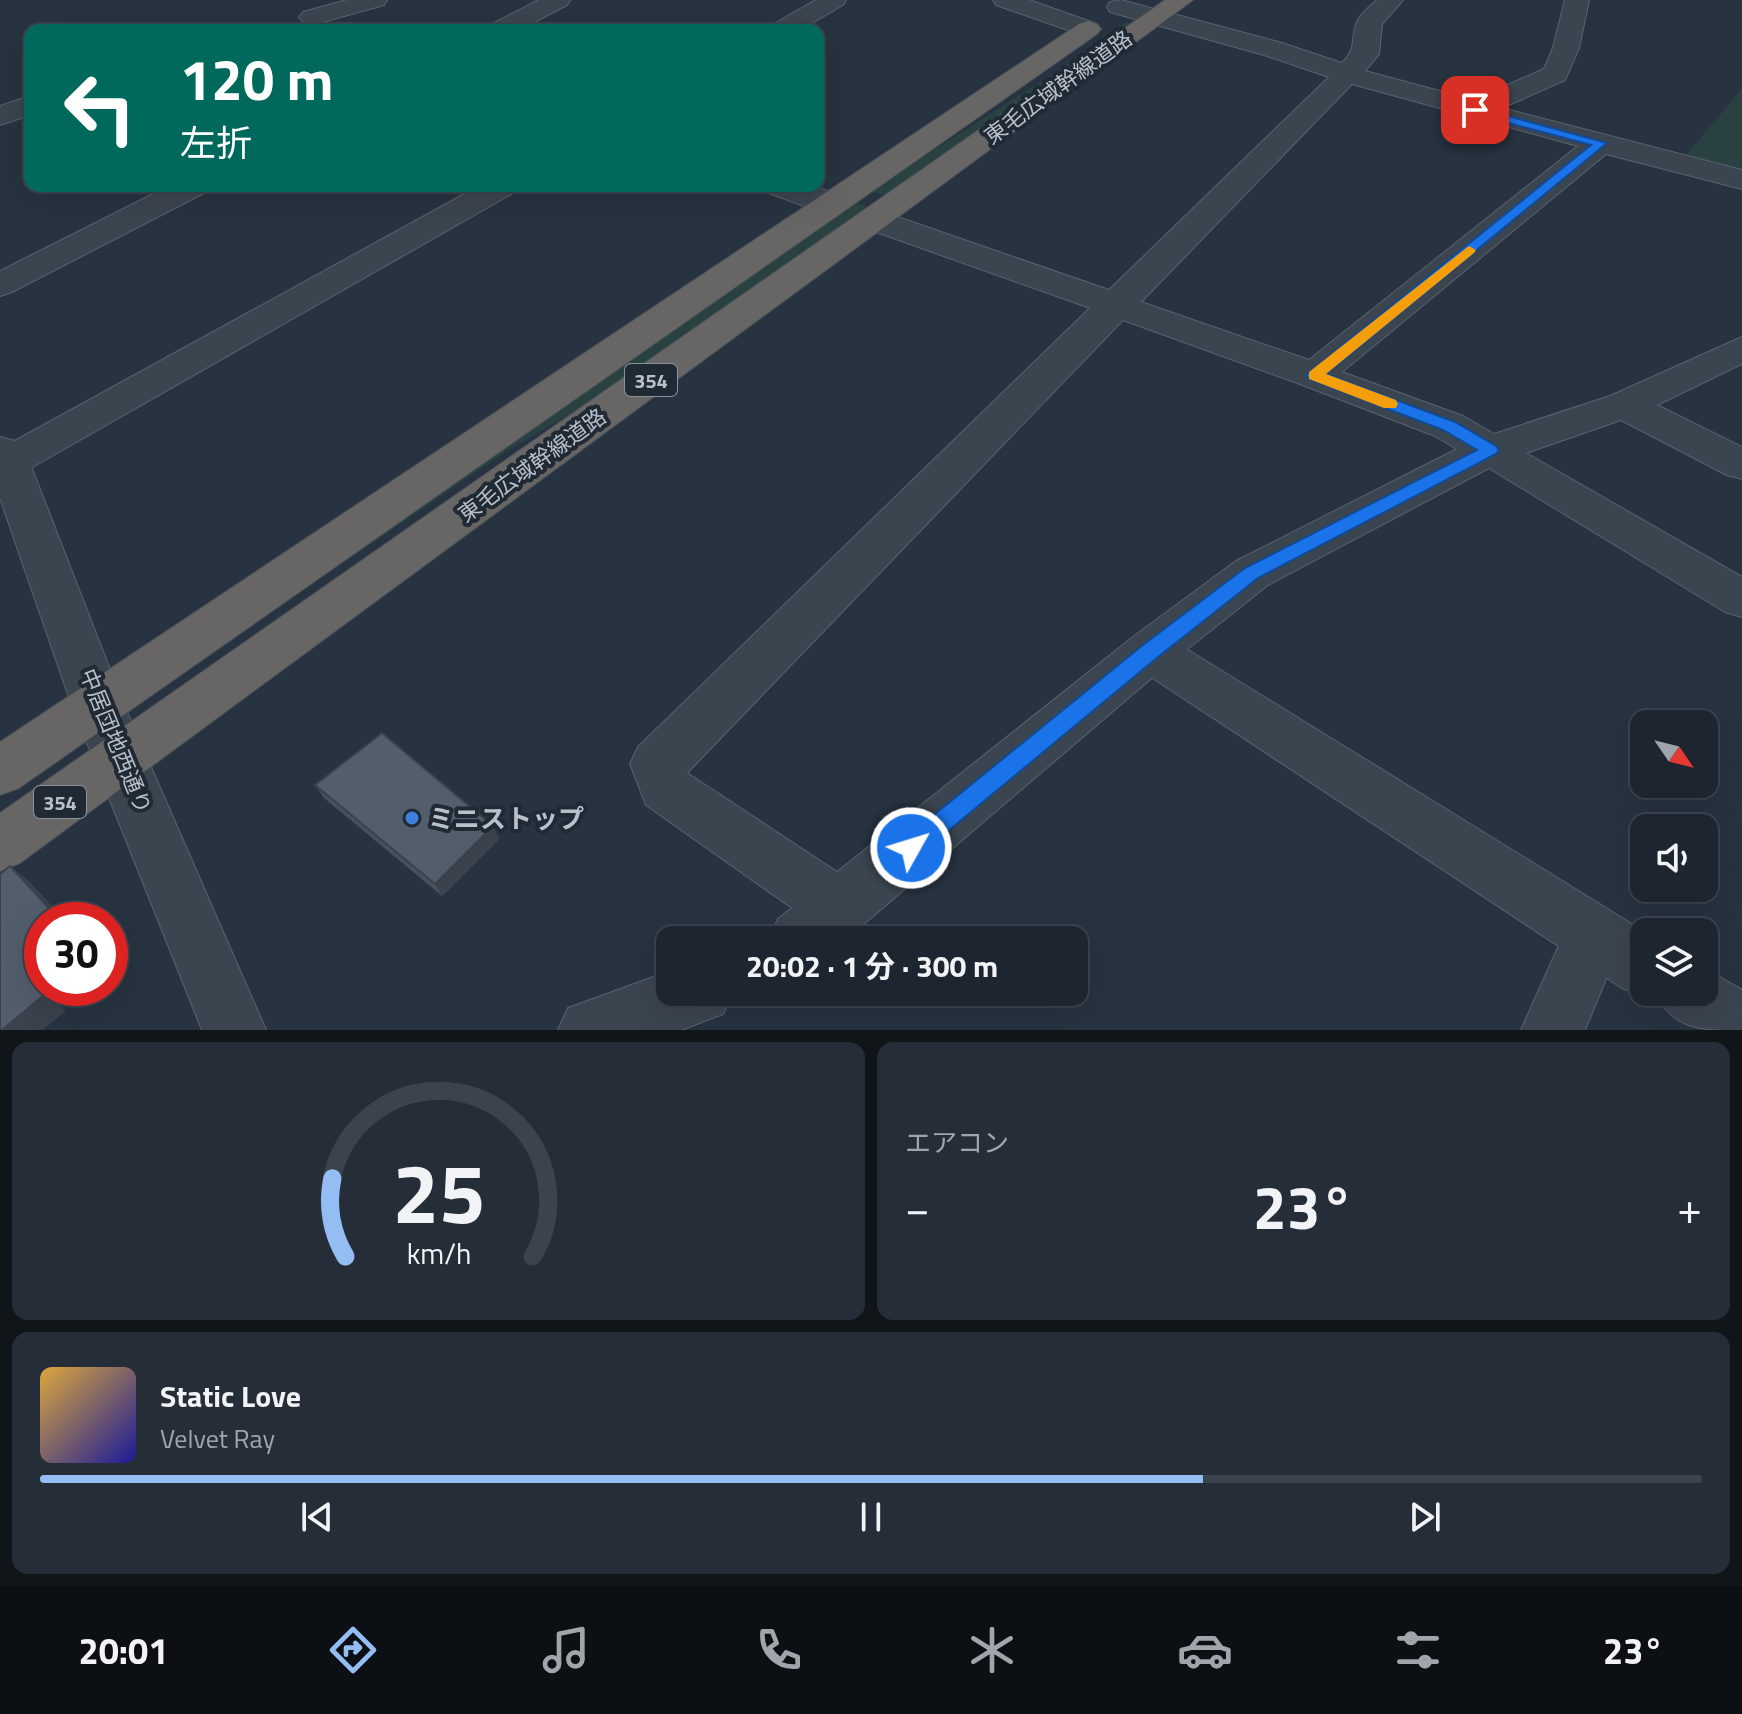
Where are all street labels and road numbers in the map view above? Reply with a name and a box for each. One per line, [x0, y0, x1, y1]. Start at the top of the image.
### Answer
street label: 東毛広域幹線道路 [977, 22, 1139, 152]
road number: 354 [625, 364, 677, 396]
street label: 東毛広域幹線道路 [451, 400, 613, 530]
street label: 中居団地西通り [71, 663, 161, 819]
road number: 354 [34, 786, 86, 818]

